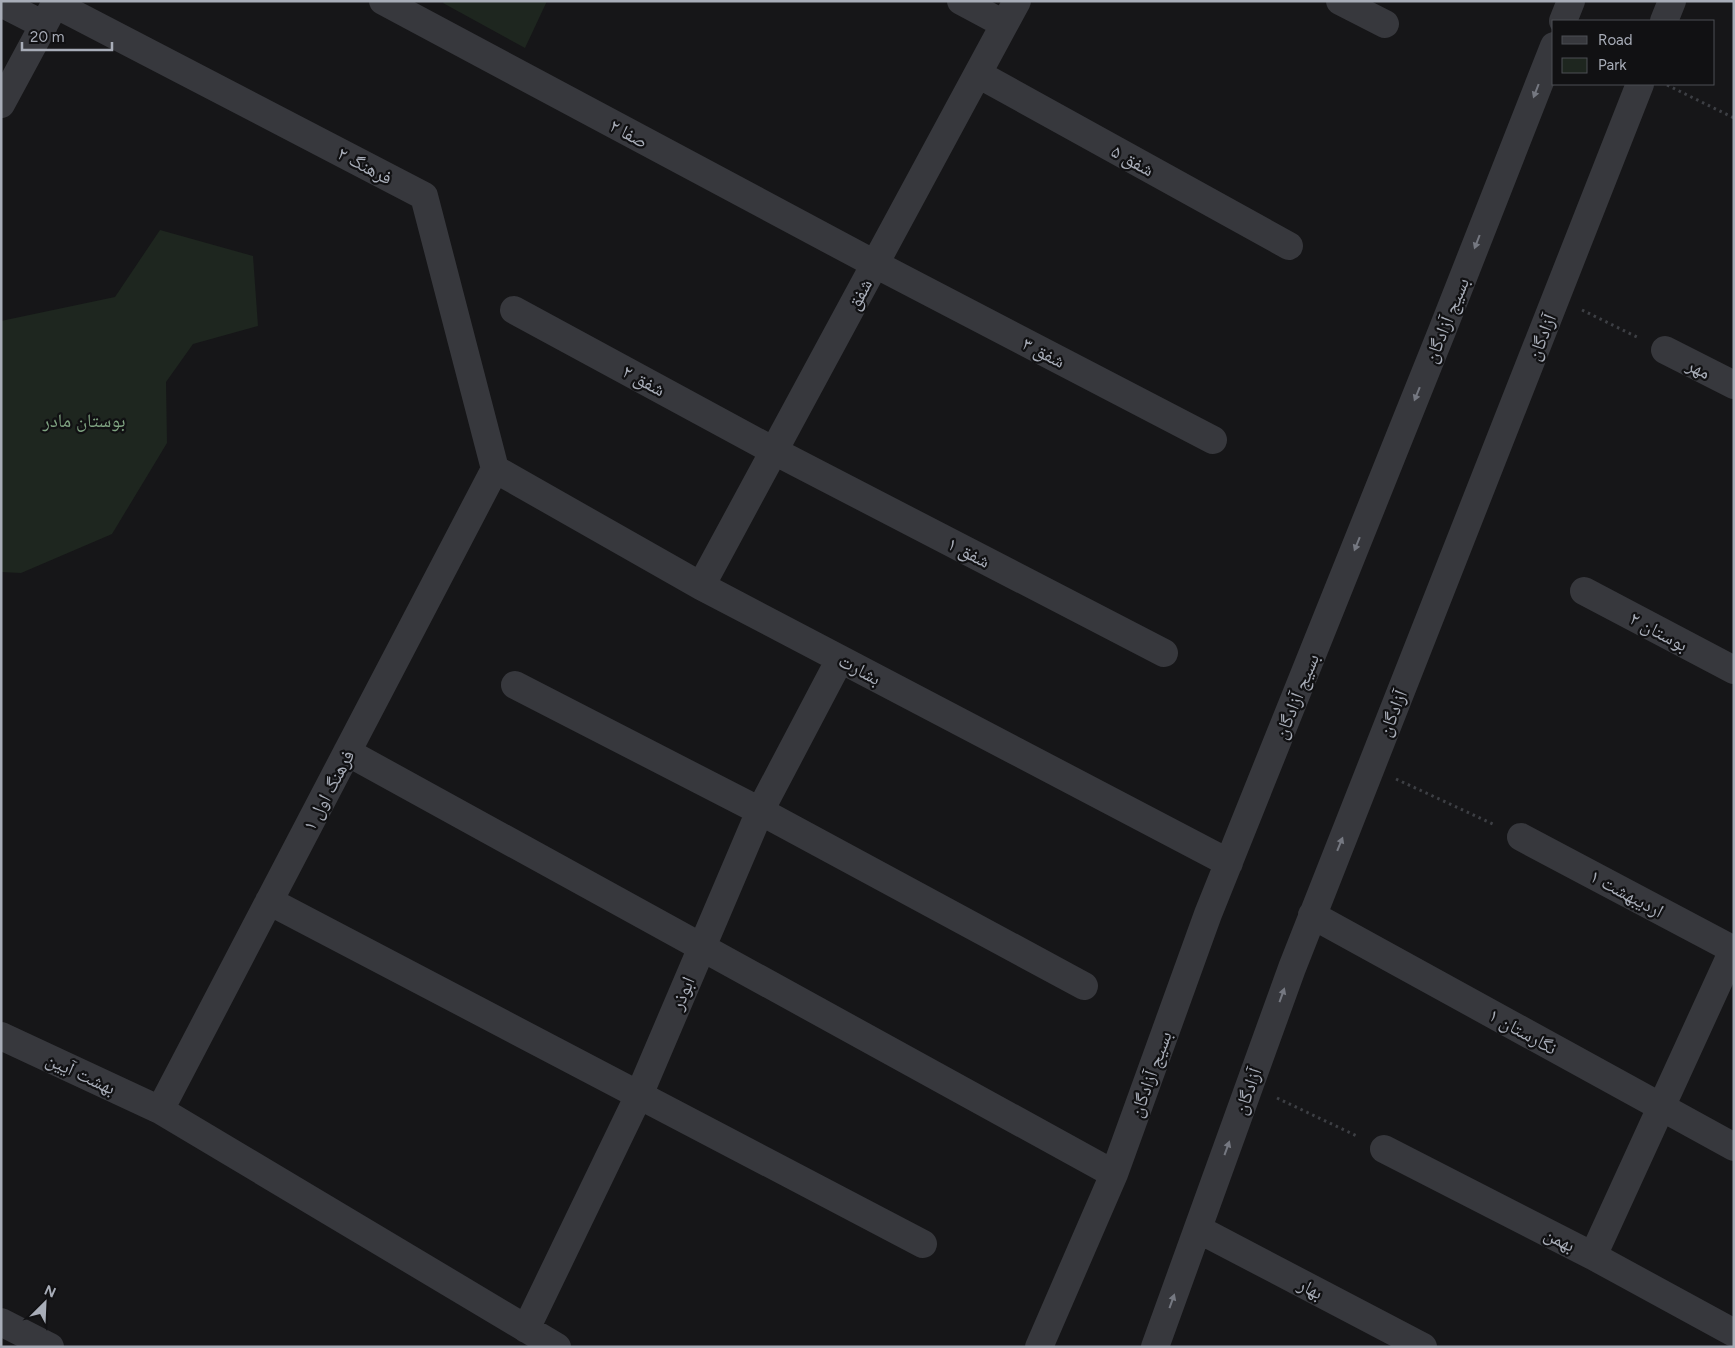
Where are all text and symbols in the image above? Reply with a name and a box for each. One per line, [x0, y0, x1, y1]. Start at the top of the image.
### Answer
scale bar [22, 20, 112, 52]
legend [1552, 20, 1715, 85]
text: 20 m [30, 28, 64, 46]
text: Road [1598, 31, 1633, 49]
text: Park [1598, 56, 1627, 74]
one-way arrow [1532, 84, 1540, 99]
street label: صفا ۲ [606, 114, 652, 153]
street label: شفق ۵ [1107, 139, 1158, 181]
street label: فرهنگ ۲ [333, 141, 396, 189]
one-way arrow [1473, 235, 1480, 250]
street label: بسیج آزادگان [1419, 274, 1475, 367]
street label: شفق [842, 275, 877, 314]
street label: آزادگان [1522, 310, 1562, 364]
street label: شفق ۳ [1018, 332, 1069, 373]
street label: مهر [1682, 352, 1715, 384]
street label: شفق ۲ [618, 360, 669, 401]
one-way arrow [1413, 386, 1420, 401]
park label: بوستان مادر [42, 409, 125, 432]
street label: شفق ۱ [943, 532, 994, 573]
one-way arrow [1352, 537, 1360, 551]
street label: بوستان ۲ [1626, 607, 1692, 656]
street label: بشارت [835, 649, 885, 690]
street label: بسیج آزادگان [1269, 650, 1325, 743]
street label: آزادگان [1373, 686, 1413, 740]
street label: فرهنگ اول ۱ [298, 746, 359, 835]
one-way arrow [1337, 836, 1345, 851]
street label: اردیبهشت ۱ [1586, 864, 1668, 922]
street label: ابوذر [665, 973, 700, 1014]
one-way arrow [1278, 987, 1286, 1002]
street label: نگارستان ۱ [1485, 1003, 1561, 1060]
street label: بسیج آزادگان [1124, 1028, 1178, 1121]
street label: بهشت آیین [42, 1047, 119, 1100]
street label: آزادگان [1228, 1064, 1267, 1118]
one-way arrow [1223, 1140, 1231, 1155]
street label: بهمن [1541, 1222, 1579, 1257]
street label: بهار [1294, 1272, 1327, 1304]
north arrow [20, 1278, 70, 1328]
text: N [42, 1282, 58, 1302]
one-way arrow [1168, 1293, 1176, 1308]

